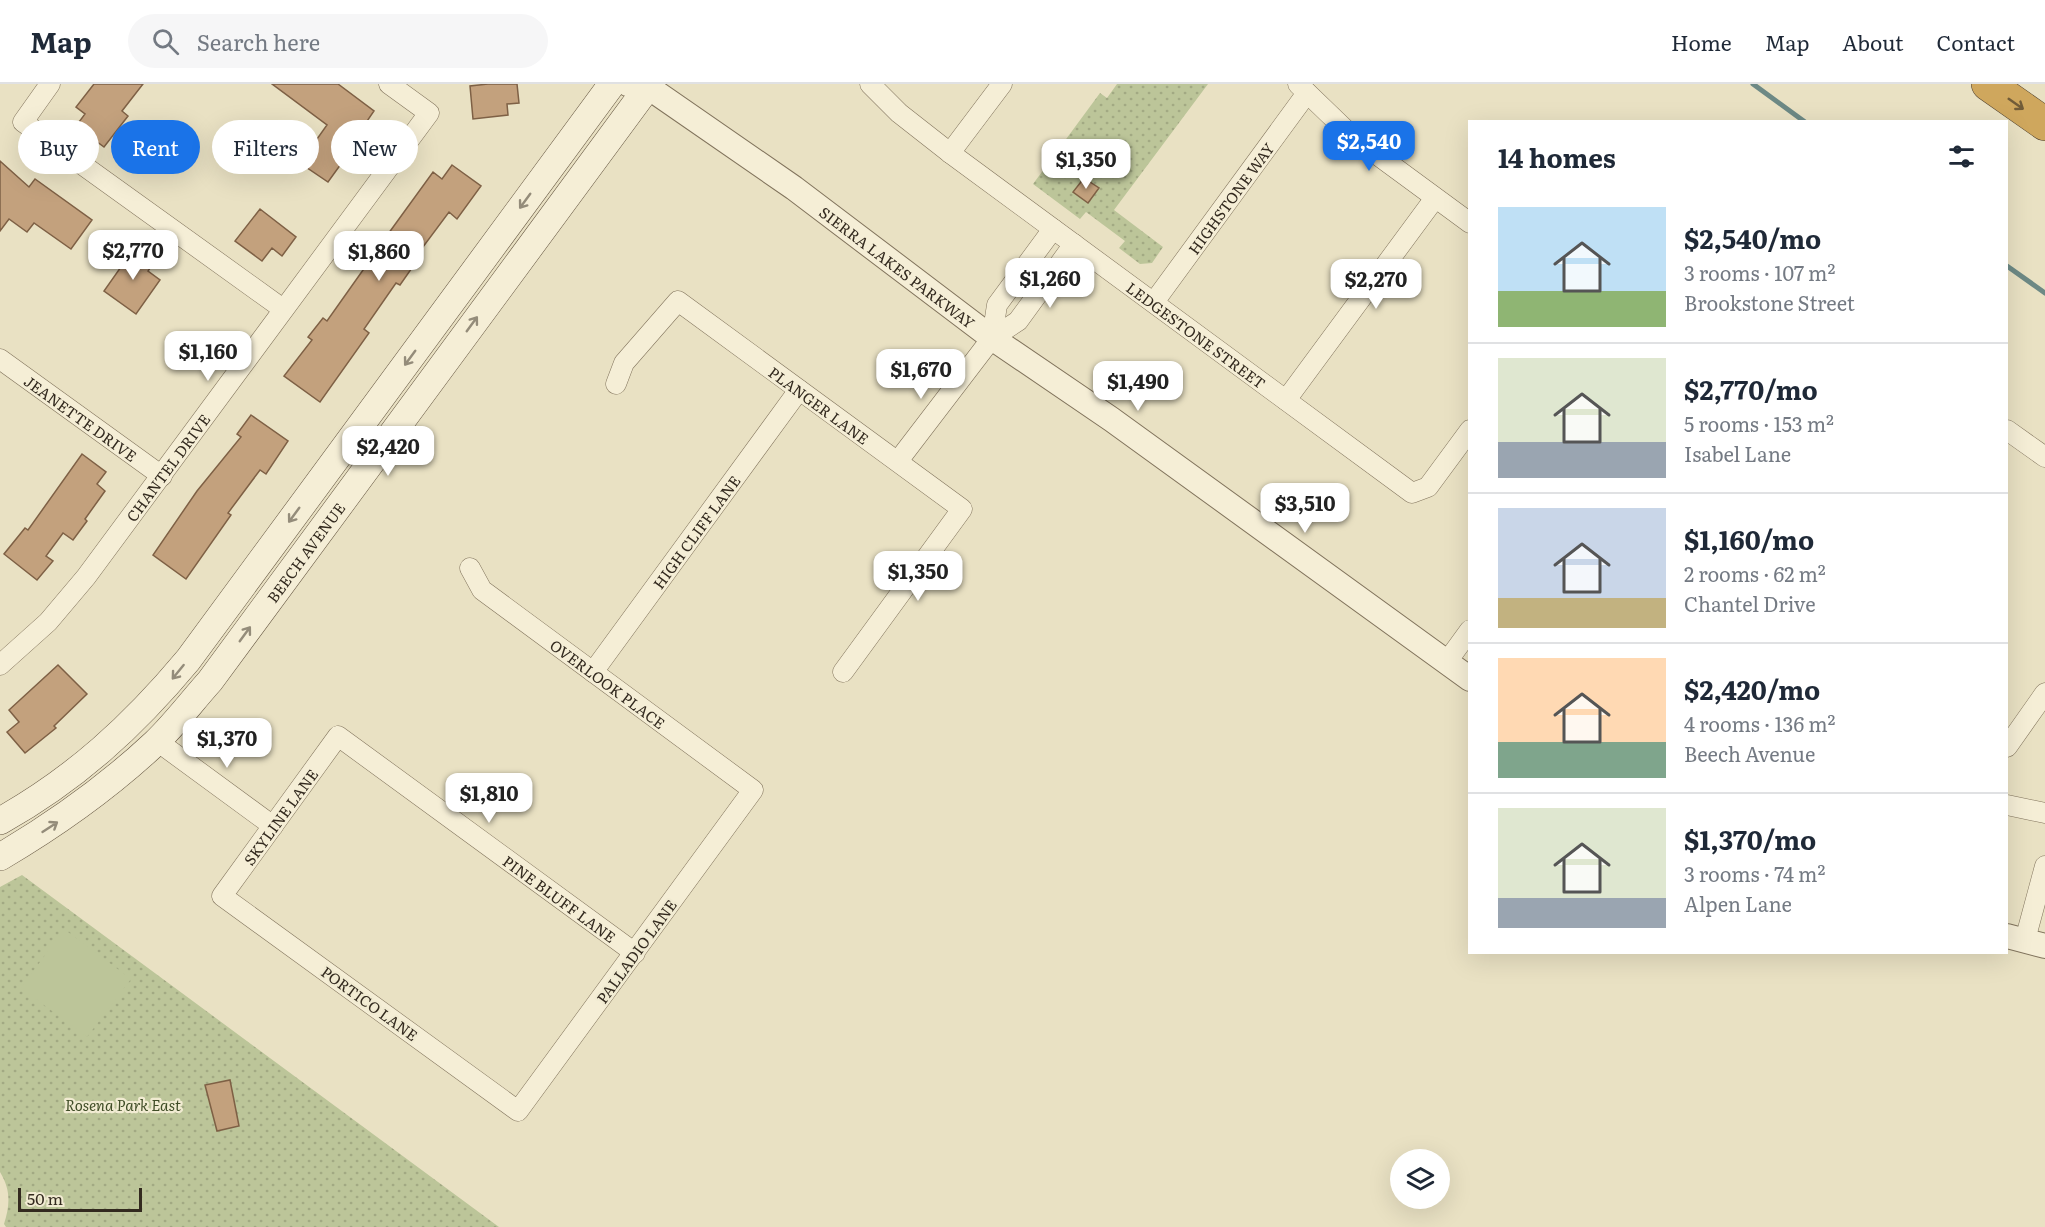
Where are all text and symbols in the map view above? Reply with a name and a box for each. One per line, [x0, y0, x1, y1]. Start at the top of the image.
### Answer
search box [128, 14, 548, 68]
text: Map [30, 20, 92, 62]
icon: search [149, 25, 182, 58]
text: Search here [197, 25, 320, 58]
text: Home [1671, 26, 1732, 57]
text: Map [1765, 26, 1809, 57]
text: About [1842, 26, 1904, 57]
text: Contact [1937, 26, 2015, 57]
one-way arrow [2008, 98, 2024, 110]
chip: Buy [18, 120, 99, 174]
chip: Rent [111, 120, 200, 174]
chip: Filters [212, 120, 319, 174]
chip: New [331, 120, 418, 174]
pin: $2,540 [1320, 121, 1418, 172]
text: $2,540 [1337, 125, 1401, 155]
street label: HIGHSTONE WAY [1181, 137, 1279, 259]
text: 14 homes [1498, 137, 1616, 176]
pin: $1,350 [1037, 139, 1135, 190]
icon: filters [1945, 140, 1978, 173]
text: $1,350 [1056, 143, 1116, 173]
one-way arrow [519, 193, 531, 209]
street label: SIERRA LAKES PARKWAY [815, 200, 981, 333]
text: $2,540/mo [1684, 218, 1821, 257]
pin: $2,770 [84, 230, 182, 281]
pin: $1,860 [330, 231, 428, 282]
icon: home [1546, 231, 1618, 303]
text: $2,770 [102, 234, 164, 264]
text: $1,860 [348, 235, 410, 265]
text: 3 rooms · 107 m² [1684, 257, 1835, 287]
pin: $1,260 [1001, 258, 1099, 309]
pin: $2,270 [1327, 259, 1425, 310]
text: $1,260 [1019, 262, 1081, 292]
text: $2,270 [1345, 263, 1407, 293]
street label: LEDGESTONE STREET [1122, 275, 1271, 394]
text: Brookstone Street [1684, 287, 1855, 317]
one-way arrow [466, 316, 478, 332]
pin: $1,160 [159, 331, 257, 382]
text: $1,160 [179, 335, 237, 365]
pin: $1,670 [872, 349, 970, 400]
one-way arrow [403, 350, 416, 366]
text: $1,670 [890, 353, 952, 383]
street label: PLANGER LANE [764, 360, 874, 449]
pin: $1,490 [1089, 361, 1187, 412]
text: $1,490 [1107, 365, 1169, 395]
street label: JEANETTE DRIVE [20, 369, 142, 466]
text: $2,770/mo [1684, 369, 1818, 408]
icon: home [1546, 382, 1618, 454]
street label: CHANTEL DRIVE [120, 408, 215, 526]
text: 5 rooms · 153 m² [1684, 408, 1834, 438]
pin: $2,420 [339, 426, 437, 477]
text: $2,420 [356, 430, 420, 460]
text: Isabel Lane [1684, 438, 1791, 468]
street label: HIGH CLIFF LANE [646, 470, 745, 593]
pin: $3,510 [1256, 483, 1354, 534]
text: $3,510 [1274, 487, 1336, 517]
street label: BEECH AVENUE [260, 497, 350, 607]
one-way arrow [288, 507, 300, 523]
text: $1,160/mo [1684, 519, 1814, 558]
icon: home [1546, 532, 1618, 604]
pin: $1,350 [869, 551, 967, 602]
text: $1,350 [888, 555, 948, 585]
text: 2 rooms · 62 m² [1684, 558, 1826, 588]
text: Chantel Drive [1684, 588, 1816, 618]
one-way arrow [239, 626, 251, 642]
street label: OVERLOOK PLACE [546, 633, 671, 734]
one-way arrow [171, 664, 184, 680]
text: $2,420/mo [1684, 669, 1820, 708]
icon: home [1546, 682, 1618, 754]
text: 4 rooms · 136 m² [1684, 708, 1835, 738]
pin: $1,370 [178, 718, 276, 769]
text: $1,370 [197, 722, 257, 752]
text: Beech Avenue [1684, 738, 1815, 768]
street label: SKYLINE LANE [237, 763, 323, 869]
pin: $1,810 [440, 773, 538, 824]
text: $1,810 [459, 777, 519, 807]
text: $1,370/mo [1684, 819, 1816, 858]
one-way arrow [41, 820, 58, 832]
icon: home [1546, 832, 1618, 904]
street label: PINE BLUFF LANE [498, 849, 621, 947]
text: 3 rooms · 74 m² [1684, 858, 1825, 888]
text: Alpen Lane [1684, 888, 1792, 918]
street label: PALLADIO LANE [590, 894, 682, 1008]
street label: PORTICO LANE [317, 960, 423, 1046]
park label: Rosena Park East [65, 1093, 181, 1116]
map controls [1390, 1149, 1450, 1209]
button: layers [1390, 1149, 1450, 1209]
scale bar [18, 1185, 142, 1212]
text: 50 m [27, 1186, 63, 1210]

